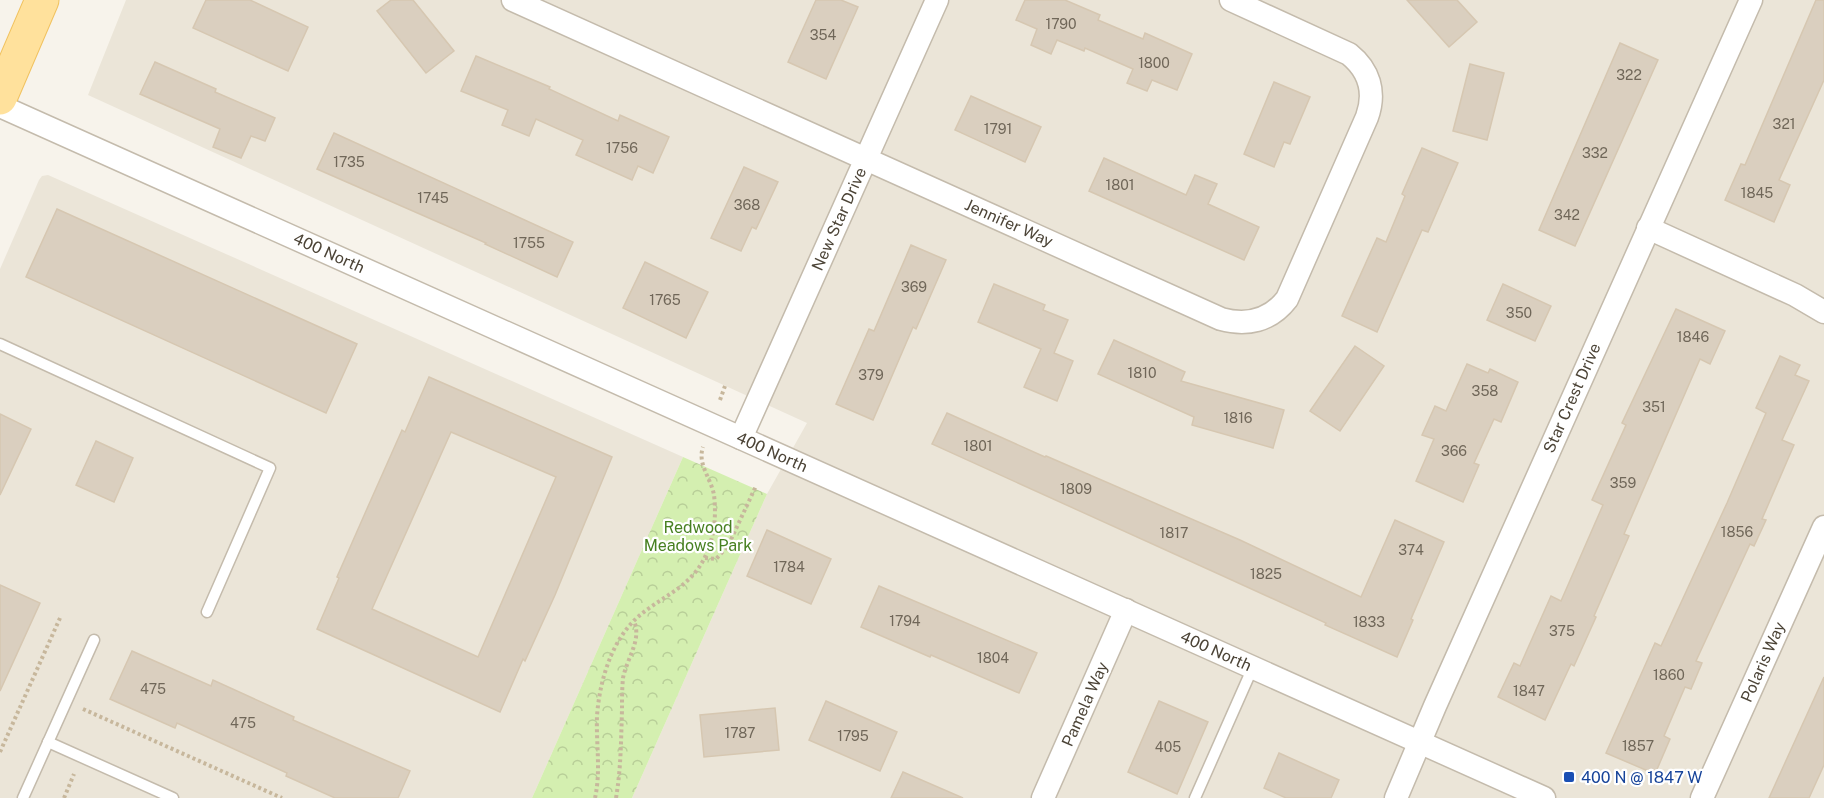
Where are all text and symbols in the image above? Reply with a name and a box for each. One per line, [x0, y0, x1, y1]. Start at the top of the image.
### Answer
house number: 1790 [1045, 16, 1077, 32]
house number: 354 [810, 27, 836, 43]
house number: 1800 [1138, 55, 1170, 71]
house number: 322 [1616, 67, 1642, 83]
house number: 321 [1773, 116, 1795, 132]
house number: 1791 [984, 121, 1012, 137]
house number: 1756 [606, 140, 638, 156]
house number: 332 [1582, 145, 1608, 161]
house number: 1735 [333, 154, 365, 170]
street label: New Star Drive [808, 164, 870, 274]
house number: 1801 [1106, 177, 1134, 193]
house number: 1845 [1741, 185, 1773, 201]
house number: 1745 [417, 190, 449, 206]
street label: Jennifer Way [962, 195, 1056, 251]
house number: 368 [734, 197, 760, 213]
house number: 342 [1554, 207, 1580, 223]
street label: 400 North [290, 229, 368, 277]
house number: 1755 [513, 235, 545, 251]
house number: 369 [901, 279, 927, 295]
house number: 1765 [649, 292, 681, 308]
house number: 350 [1506, 305, 1532, 321]
house number: 1846 [1677, 329, 1709, 345]
street label: Star Crest Drive [1539, 340, 1605, 456]
house number: 1810 [1127, 365, 1157, 381]
house number: 379 [858, 367, 884, 383]
house number: 358 [1472, 383, 1498, 399]
house number: 351 [1642, 399, 1666, 415]
house number: 1816 [1223, 410, 1253, 426]
street label: 400 North [733, 428, 811, 476]
house number: 1801 [964, 438, 992, 454]
house number: 366 [1441, 443, 1467, 459]
house number: 359 [1610, 475, 1637, 491]
house number: 1809 [1060, 481, 1092, 497]
park label: Redwood Meadows Park [644, 518, 752, 555]
house number: 1856 [1721, 524, 1754, 540]
house number: 1817 [1160, 525, 1188, 541]
house number: 374 [1398, 542, 1424, 558]
house number: 1784 [773, 559, 805, 575]
house number: 1825 [1250, 566, 1282, 582]
house number: 1794 [889, 613, 921, 629]
house number: 1833 [1353, 614, 1385, 630]
street label: Polaris Way [1737, 618, 1789, 705]
house number: 375 [1549, 623, 1575, 639]
street label: 400 North [1177, 627, 1255, 675]
house number: 1804 [977, 650, 1009, 666]
street label: Pamela Way [1058, 658, 1112, 749]
house number: 1860 [1653, 667, 1685, 683]
house number: 475 [140, 681, 166, 697]
house number: 1847 [1513, 683, 1545, 699]
house number: 475 [230, 715, 256, 731]
house number: 1787 [724, 725, 756, 741]
house number: 1795 [837, 728, 869, 744]
house number: 1857 [1622, 738, 1654, 754]
house number: 405 [1155, 739, 1181, 755]
place label: 400 N @ 1847 W [1581, 768, 1703, 787]
marker: 400 N @ 1847 W [1562, 770, 1576, 784]

